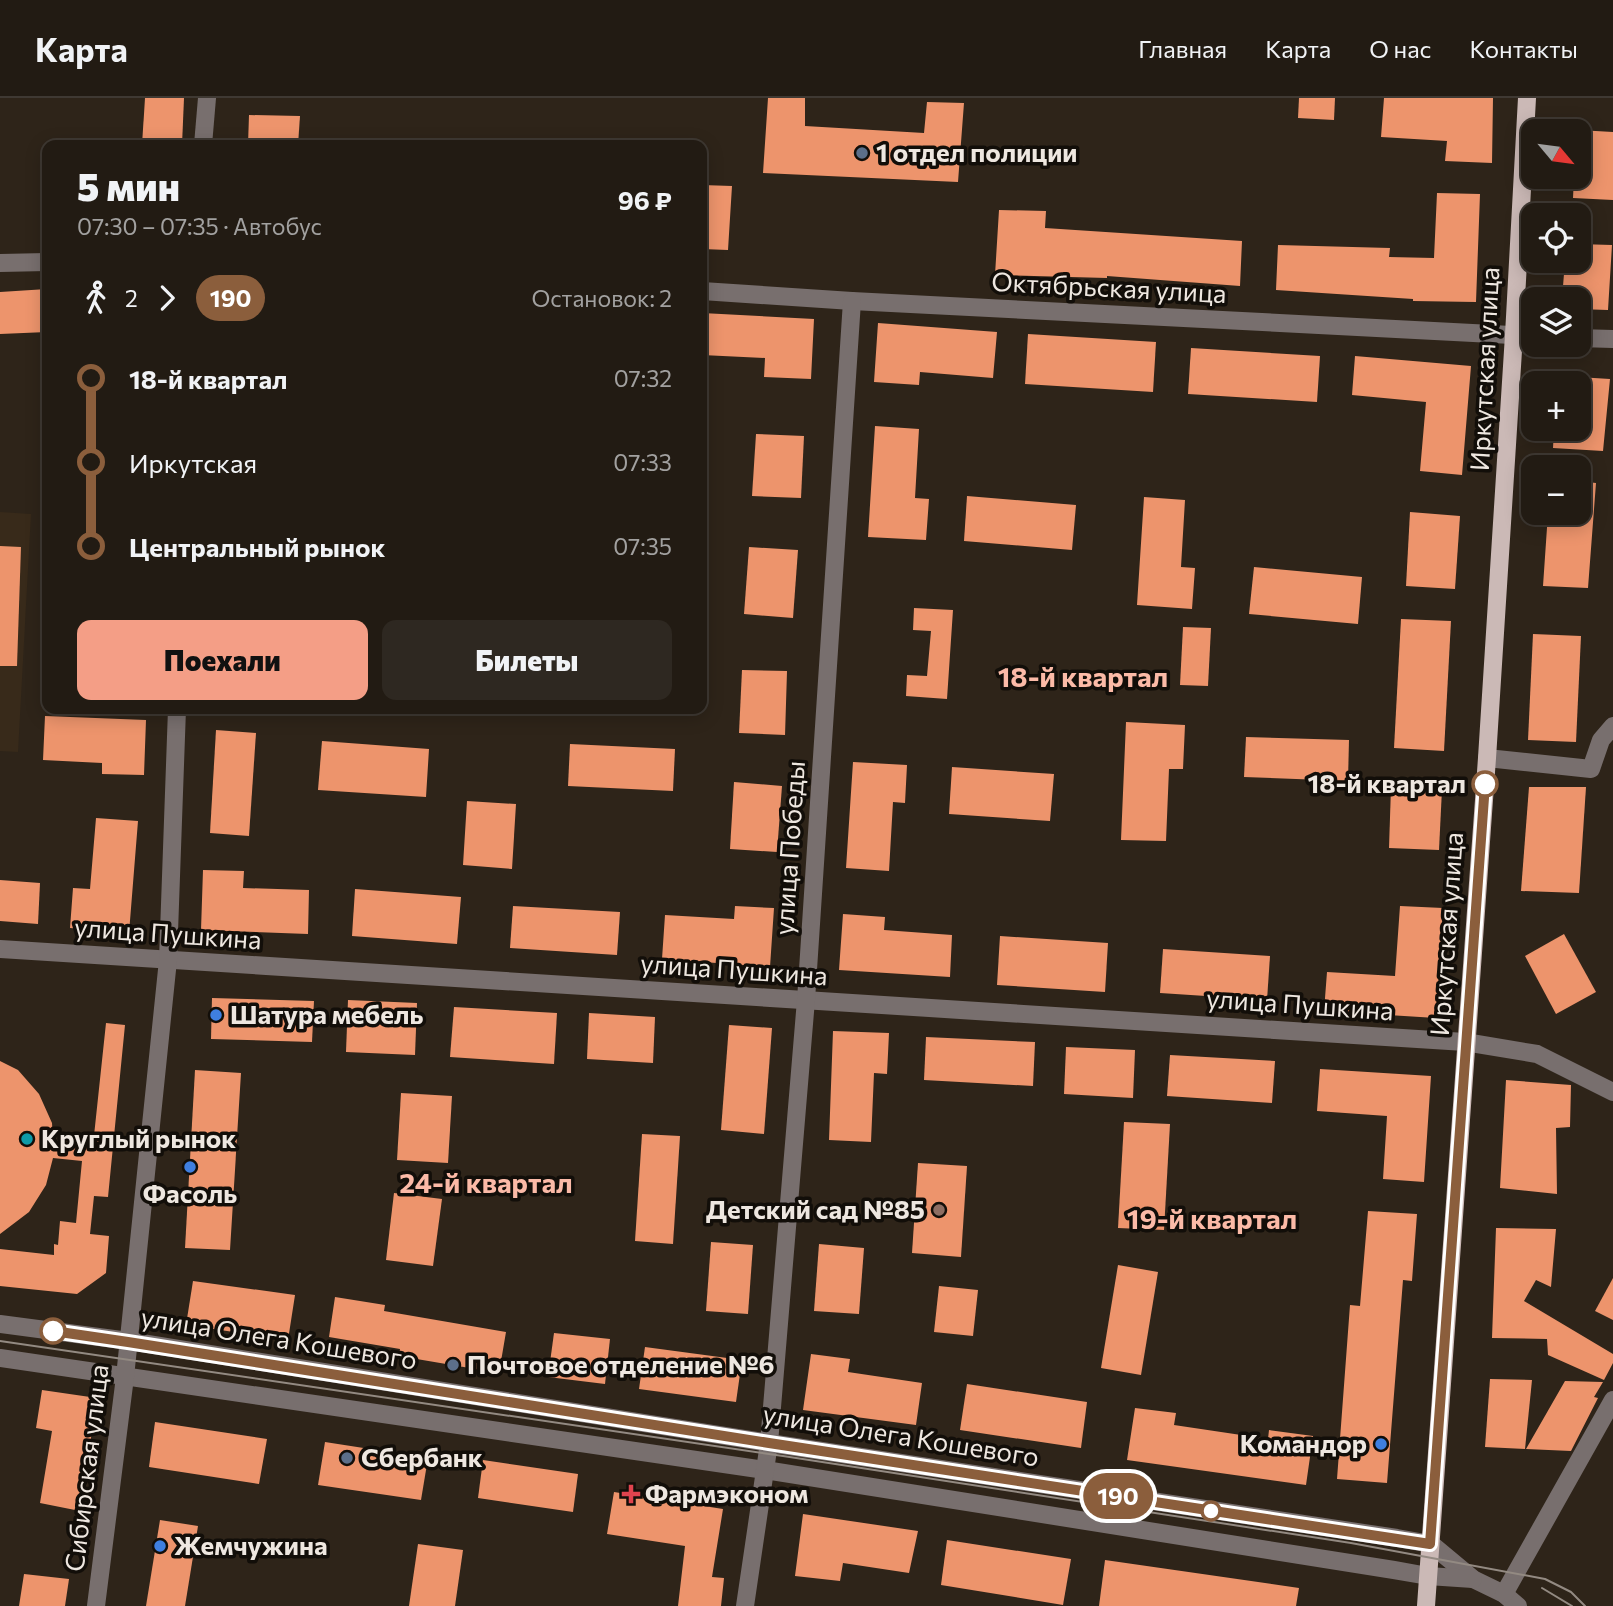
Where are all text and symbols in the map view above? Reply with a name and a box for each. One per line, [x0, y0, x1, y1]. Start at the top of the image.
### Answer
text: Карта [35, 28, 128, 69]
text: Главная [1138, 34, 1227, 63]
text: Карта [1265, 34, 1331, 63]
text: О нас [1369, 34, 1431, 63]
text: Контакты [1469, 34, 1578, 63]
north arrow [1521, 119, 1591, 189]
map controls [1521, 119, 1591, 525]
place label: 1 отдел полиции [876, 136, 1077, 167]
marker: 1 отдел полиции [854, 145, 870, 161]
text: 5 мин [77, 162, 180, 209]
text: 96 ₽ [618, 184, 672, 215]
button: locate [1521, 203, 1591, 273]
text: 07:30 – 07:35 · Автобус [77, 212, 322, 240]
street label: Октябрьская улица [991, 265, 1227, 308]
street label: Иркутская улица [1463, 266, 1504, 472]
icon: walk [77, 279, 115, 317]
icon: forward [148, 279, 186, 317]
text: 190 [210, 283, 251, 312]
text: 2 [125, 284, 138, 312]
text: Остановок: 2 [531, 284, 672, 312]
button: layers [1521, 287, 1591, 357]
text: 18-й квартал [129, 363, 287, 394]
text: 07:32 [614, 364, 672, 392]
button: + [1521, 371, 1591, 441]
text: Иркутская [129, 447, 257, 478]
text: 07:33 [613, 448, 672, 476]
button: − [1521, 455, 1591, 525]
text: Центральный рынок [129, 531, 385, 562]
text: 07:35 [613, 532, 672, 560]
button: Поехали [77, 620, 368, 700]
button: Билеты [382, 620, 672, 700]
district label: 18-й квартал [998, 659, 1168, 693]
street label: улица Победы [767, 760, 810, 936]
place label: 18-й квартал [1308, 767, 1466, 798]
marker: 18-й квартал [1472, 771, 1498, 797]
street label: Иркутская улица [1423, 831, 1468, 1037]
street label: улица Пушкина [73, 910, 263, 955]
street label: улица Пушкина [639, 946, 829, 991]
street label: улица Пушкина [1205, 981, 1395, 1026]
place label: Шатура мебель [230, 998, 423, 1029]
marker: Шатура мебель [208, 1007, 224, 1023]
place label: Круглый рынок [41, 1122, 236, 1153]
marker: Круглый рынок [19, 1131, 35, 1147]
marker: Фасоль [182, 1159, 198, 1175]
district label: 24-й квартал [399, 1165, 573, 1199]
place label: Фасоль [143, 1177, 237, 1208]
place label: Детский сад №85 [706, 1193, 925, 1224]
district label: 19-й квартал [1127, 1201, 1297, 1235]
marker: Детский сад №85 [931, 1202, 947, 1218]
street label: улица Олега Кошевого [139, 1300, 419, 1375]
unlabelled marker [40, 1318, 66, 1344]
place label: Почтовое отделение №6 [467, 1348, 775, 1379]
marker: Почтовое отделение №6 [445, 1357, 461, 1373]
street label: Сибирская улица [57, 1362, 114, 1573]
street label: улица Олега Кошевого [761, 1397, 1041, 1472]
place label: Командор [1240, 1427, 1367, 1458]
marker: Командор [1373, 1436, 1389, 1452]
place label: Сбербанк [361, 1441, 483, 1472]
marker: Сбербанк [339, 1450, 355, 1466]
line badge: 190 [1078, 1473, 1158, 1519]
place label: Фармэконом [645, 1477, 809, 1508]
text: 190 [1097, 1481, 1139, 1510]
marker: Фармэконом [623, 1486, 639, 1502]
unlabelled marker [1201, 1501, 1221, 1521]
place label: Жемчужина [174, 1529, 328, 1560]
marker: Жемчужина [152, 1538, 168, 1554]

